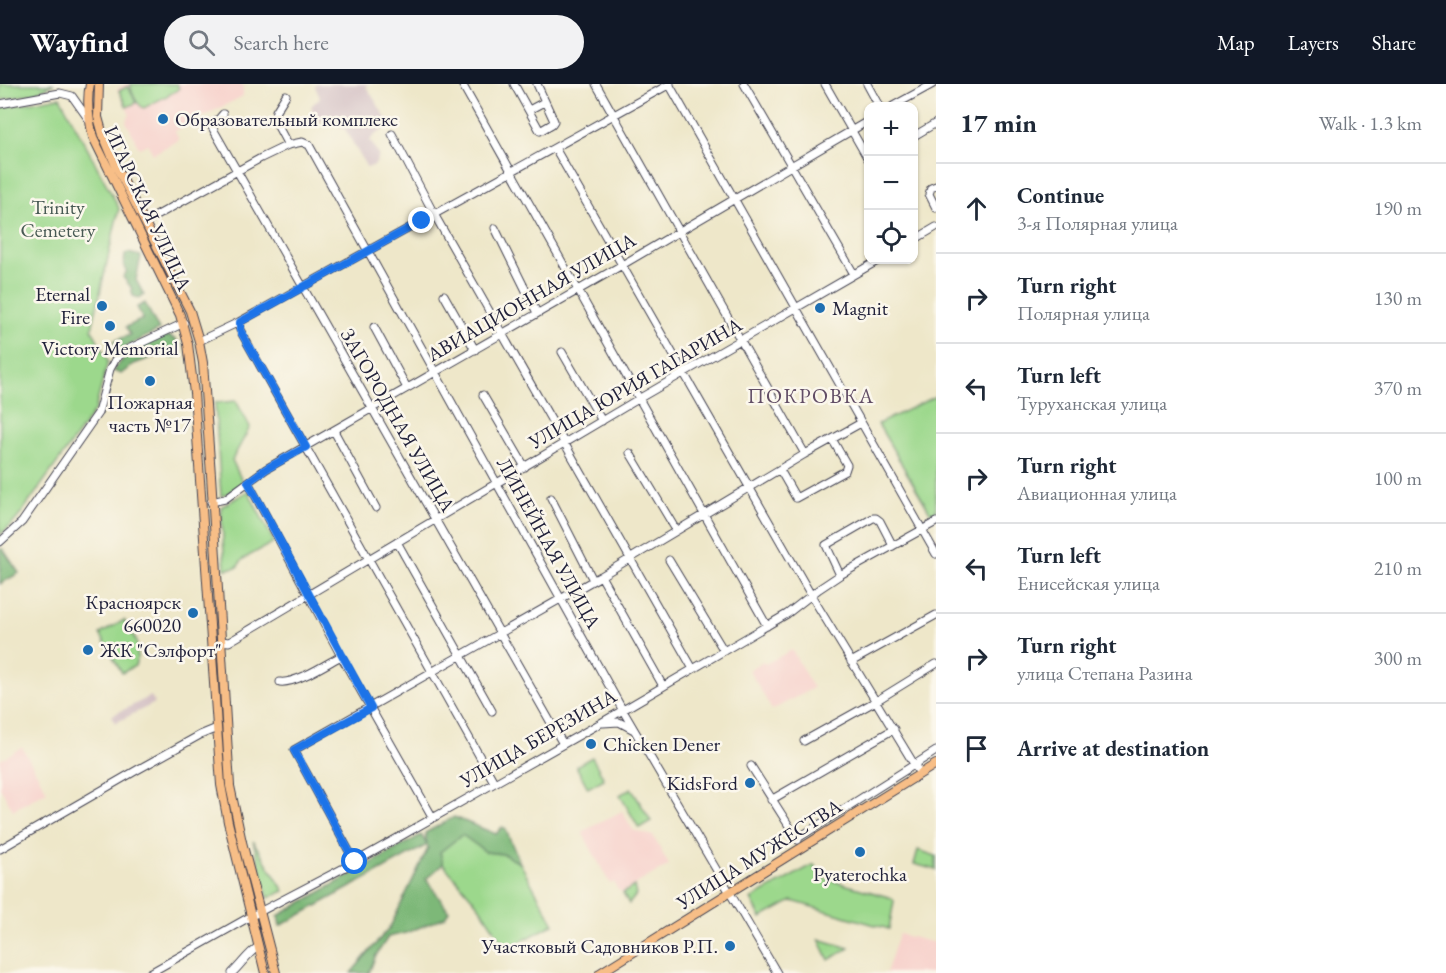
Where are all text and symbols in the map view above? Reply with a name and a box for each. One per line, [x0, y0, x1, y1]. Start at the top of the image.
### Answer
search box [164, 15, 584, 69]
text: Wayfind [30, 24, 128, 60]
icon: search [185, 26, 218, 59]
text: Search here [233, 28, 329, 57]
text: Map [1217, 29, 1255, 56]
text: Layers [1288, 29, 1339, 56]
text: Share [1372, 29, 1416, 56]
map controls [864, 102, 918, 264]
button: + [864, 102, 918, 156]
place label: Образовательный комплекс [175, 106, 398, 132]
text: 17 min [960, 106, 1037, 140]
text: Walk · 1.3 km [1319, 110, 1422, 136]
marker: Образовательный комплекс [156, 112, 170, 126]
street label: ИГАРСКАЯ УЛИЦА [98, 121, 198, 295]
button: − [864, 156, 918, 210]
text: Continue [1017, 181, 1104, 210]
icon: ahead [960, 192, 993, 225]
park label: Trinity Cemetery [21, 194, 96, 243]
text: 190 m [1374, 195, 1422, 221]
route end [408, 207, 434, 233]
button: locate [864, 210, 918, 264]
text: 3-я Полярная улица [1017, 210, 1178, 236]
street label: АВИАЦИОННАЯ УЛИЦА [421, 226, 640, 368]
text: Turn right [1017, 271, 1116, 300]
place label: Eternal Fire [35, 281, 90, 330]
icon: right [960, 282, 993, 315]
text: 130 m [1374, 285, 1422, 311]
place label: Magnit [832, 295, 889, 321]
marker: Eternal Fire [95, 299, 109, 313]
text: Полярная улица [1017, 300, 1150, 326]
marker: Magnit [813, 301, 827, 315]
street label: УЛИЦА ЮРИЯ ГАГАРИНА [523, 311, 747, 455]
marker: Victory Memorial [103, 319, 117, 333]
street label: ЗАГОРОДНАЯ УЛИЦА [335, 324, 461, 517]
place label: Victory Memorial [42, 335, 179, 361]
text: Turn left [1017, 361, 1101, 390]
icon: left [960, 372, 993, 405]
marker: Пожарная часть №17 [143, 374, 157, 388]
text: 370 m [1374, 375, 1422, 401]
district label: ПОКРОВКА [747, 382, 875, 409]
place label: Пожарная часть №17 [107, 389, 193, 438]
text: Туруханская улица [1017, 390, 1167, 416]
text: Turn right [1017, 451, 1116, 480]
street label: ЛИНЕЙНАЯ УЛИЦА [491, 453, 607, 634]
icon: right [960, 462, 993, 495]
text: 100 m [1374, 465, 1422, 491]
text: Авиационная улица [1017, 480, 1177, 506]
text: Turn left [1017, 541, 1101, 570]
icon: left [960, 552, 993, 585]
text: 210 m [1374, 555, 1422, 581]
text: Енисейская улица [1017, 570, 1160, 596]
place label: Красноярск 660020 [85, 589, 181, 638]
marker: Красноярск 660020 [186, 606, 200, 620]
text: Turn right [1017, 631, 1116, 660]
place label: ЖК "Сэлфорт" [99, 637, 222, 663]
icon: right [960, 642, 993, 675]
marker: ЖК "Сэлфорт" [81, 643, 95, 657]
text: 300 m [1374, 645, 1422, 671]
text: улица Степана Разина [1017, 660, 1193, 686]
street label: УЛИЦА БЕРЕЗИНА [454, 683, 621, 794]
place label: Chicken Dener [603, 731, 721, 757]
icon: arrive [960, 732, 993, 765]
text: Arrive at destination [1017, 734, 1209, 763]
marker: Chicken Dener [584, 737, 598, 751]
place label: KidsFord [667, 770, 739, 796]
marker: KidsFord [743, 776, 757, 790]
street label: УЛИЦА МУЖЕСТВА [671, 793, 847, 916]
marker: Pyaterochka [853, 845, 867, 859]
route start [341, 848, 367, 874]
place label: Pyaterochka [813, 861, 907, 887]
place label: Участковый Садовников Р.П. [481, 933, 718, 959]
marker: Участковый Садовников Р.П. [723, 939, 737, 953]

